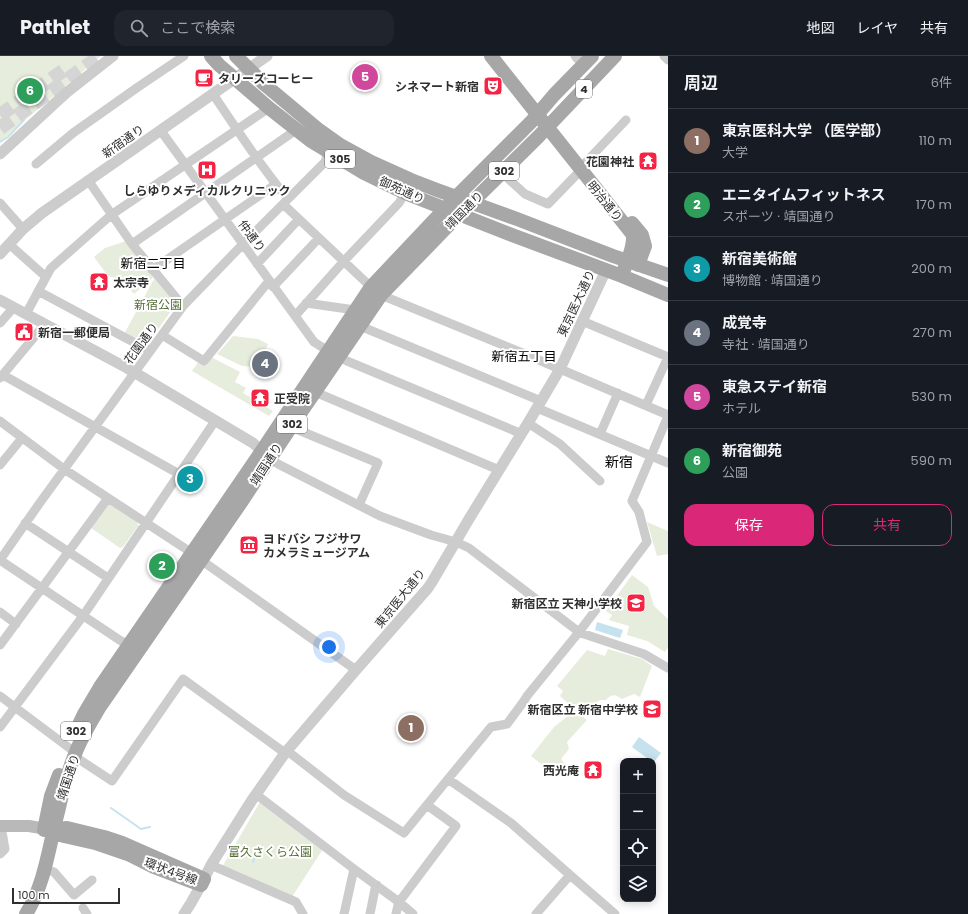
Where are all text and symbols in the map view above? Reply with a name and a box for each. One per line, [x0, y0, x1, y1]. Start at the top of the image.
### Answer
search box [114, 10, 394, 46]
text: Pathlet [20, 14, 90, 41]
icon: search [128, 17, 150, 39]
text: ここで検索 [160, 17, 235, 38]
text: 地図 [806, 18, 834, 38]
text: レイヤ [856, 18, 898, 38]
text: 共有 [920, 18, 948, 38]
pin: 5 [352, 62, 378, 92]
cafe icon: タリーズコーヒー [193, 67, 215, 89]
place label: タリーズコーヒー [218, 70, 313, 87]
text: 周辺 [684, 71, 718, 95]
text: 6件 [931, 73, 952, 92]
theatre icon: シネマート新宿 [482, 75, 504, 97]
pin: 6 [17, 76, 43, 106]
place label: シネマート新宿 [395, 78, 479, 95]
road number: 4 [576, 80, 592, 98]
street label: 新宿通り [98, 120, 148, 162]
text: 東京医科大学 （医学部） [722, 120, 890, 141]
text: 1 [695, 131, 699, 150]
text: 110 m [919, 131, 952, 150]
text: 大学 [722, 143, 748, 162]
road number: 305 [325, 150, 355, 168]
temple icon: 花園神社 [637, 150, 659, 172]
place label: 花園神社 [586, 153, 634, 170]
hospital icon: しらゆりメディカルクリニック [196, 159, 218, 181]
road number: 302 [489, 162, 519, 180]
street label: 御苑通り [377, 172, 427, 208]
street label: 明治通り [583, 177, 627, 225]
place label: しらゆりメディカルクリニック [123, 182, 291, 199]
text: エニタイムフィットネス [722, 184, 886, 205]
street label: 靖国通り [441, 187, 487, 233]
text: 2 [693, 195, 701, 214]
text: 170 m [916, 195, 952, 214]
text: スポーツ · 靖国通り [722, 207, 835, 226]
street label: 仲通り [235, 216, 269, 256]
text: 新宿美術館 [722, 248, 797, 269]
district label: 新宿二丁目 [120, 254, 186, 273]
text: 3 [693, 259, 701, 278]
text: 200 m [911, 259, 952, 278]
street label: 東京医大通り [553, 267, 599, 339]
temple icon: 太宗寺 [88, 271, 110, 293]
text: 博物館 · 靖国通り [722, 271, 823, 290]
place label: 太宗寺 [113, 274, 149, 291]
park label: 新宿公園 [134, 296, 182, 313]
text: 成覚寺 [722, 312, 767, 333]
street label: 花園通り [120, 319, 162, 367]
public building icon: 新宿一郵便局 [13, 321, 35, 343]
text: 4 [693, 323, 701, 342]
text: 270 m [912, 323, 952, 342]
place label: 新宿一郵便局 [38, 324, 110, 341]
text: 寺社 · 靖国通り [722, 335, 810, 354]
district label: 新宿五丁目 [491, 347, 557, 366]
pin: 4 [252, 349, 278, 379]
text: 東急ステイ新宿 [722, 376, 827, 397]
temple icon: 正受院 [249, 387, 271, 409]
text: 5 [693, 387, 701, 406]
text: 530 m [911, 387, 952, 406]
place label: 正受院 [274, 390, 310, 407]
text: ホテル [722, 399, 761, 418]
road number: 302 [277, 415, 307, 433]
street label: 靖国通り [246, 439, 286, 489]
text: 新宿御苑 [722, 440, 782, 461]
text: 6 [693, 451, 701, 470]
text: 590 m [911, 451, 952, 470]
district label: 新宿 [605, 452, 633, 472]
text: 公園 [722, 463, 748, 482]
pin: 3 [177, 464, 203, 494]
button: 保存 [684, 504, 814, 546]
button: 共有 [822, 504, 952, 546]
place label: ヨドバシ フジサワ カメラミュージアム [263, 530, 370, 561]
museum icon: ヨドバシ フジサワ カメラミュージアム [238, 534, 260, 556]
pin: 2 [149, 551, 175, 581]
street label: 東京医大通り [371, 565, 429, 631]
school or university icon: 新宿区立 天神小学校 [625, 592, 647, 614]
place label: 新宿区立 天神小学校 [511, 595, 622, 612]
your location [319, 637, 339, 657]
school or university icon: 新宿区立 新宿中学校 [641, 698, 663, 720]
place label: 新宿区立 新宿中学校 [527, 701, 638, 718]
pin: 1 [398, 713, 424, 743]
road number: 302 [61, 722, 91, 740]
street label: 靖国通り [52, 752, 84, 802]
map controls [620, 758, 656, 902]
button: + [620, 758, 656, 794]
temple icon: 西光庵 [582, 759, 604, 781]
place label: 西光庵 [543, 762, 579, 779]
button: − [620, 794, 656, 830]
button: locate [620, 830, 656, 866]
park label: 富久さくら公園 [228, 843, 312, 860]
street label: 環状4号線 [142, 854, 200, 888]
button: layers [620, 866, 656, 902]
scale bar [12, 886, 120, 905]
text: 100 m [18, 887, 50, 903]

